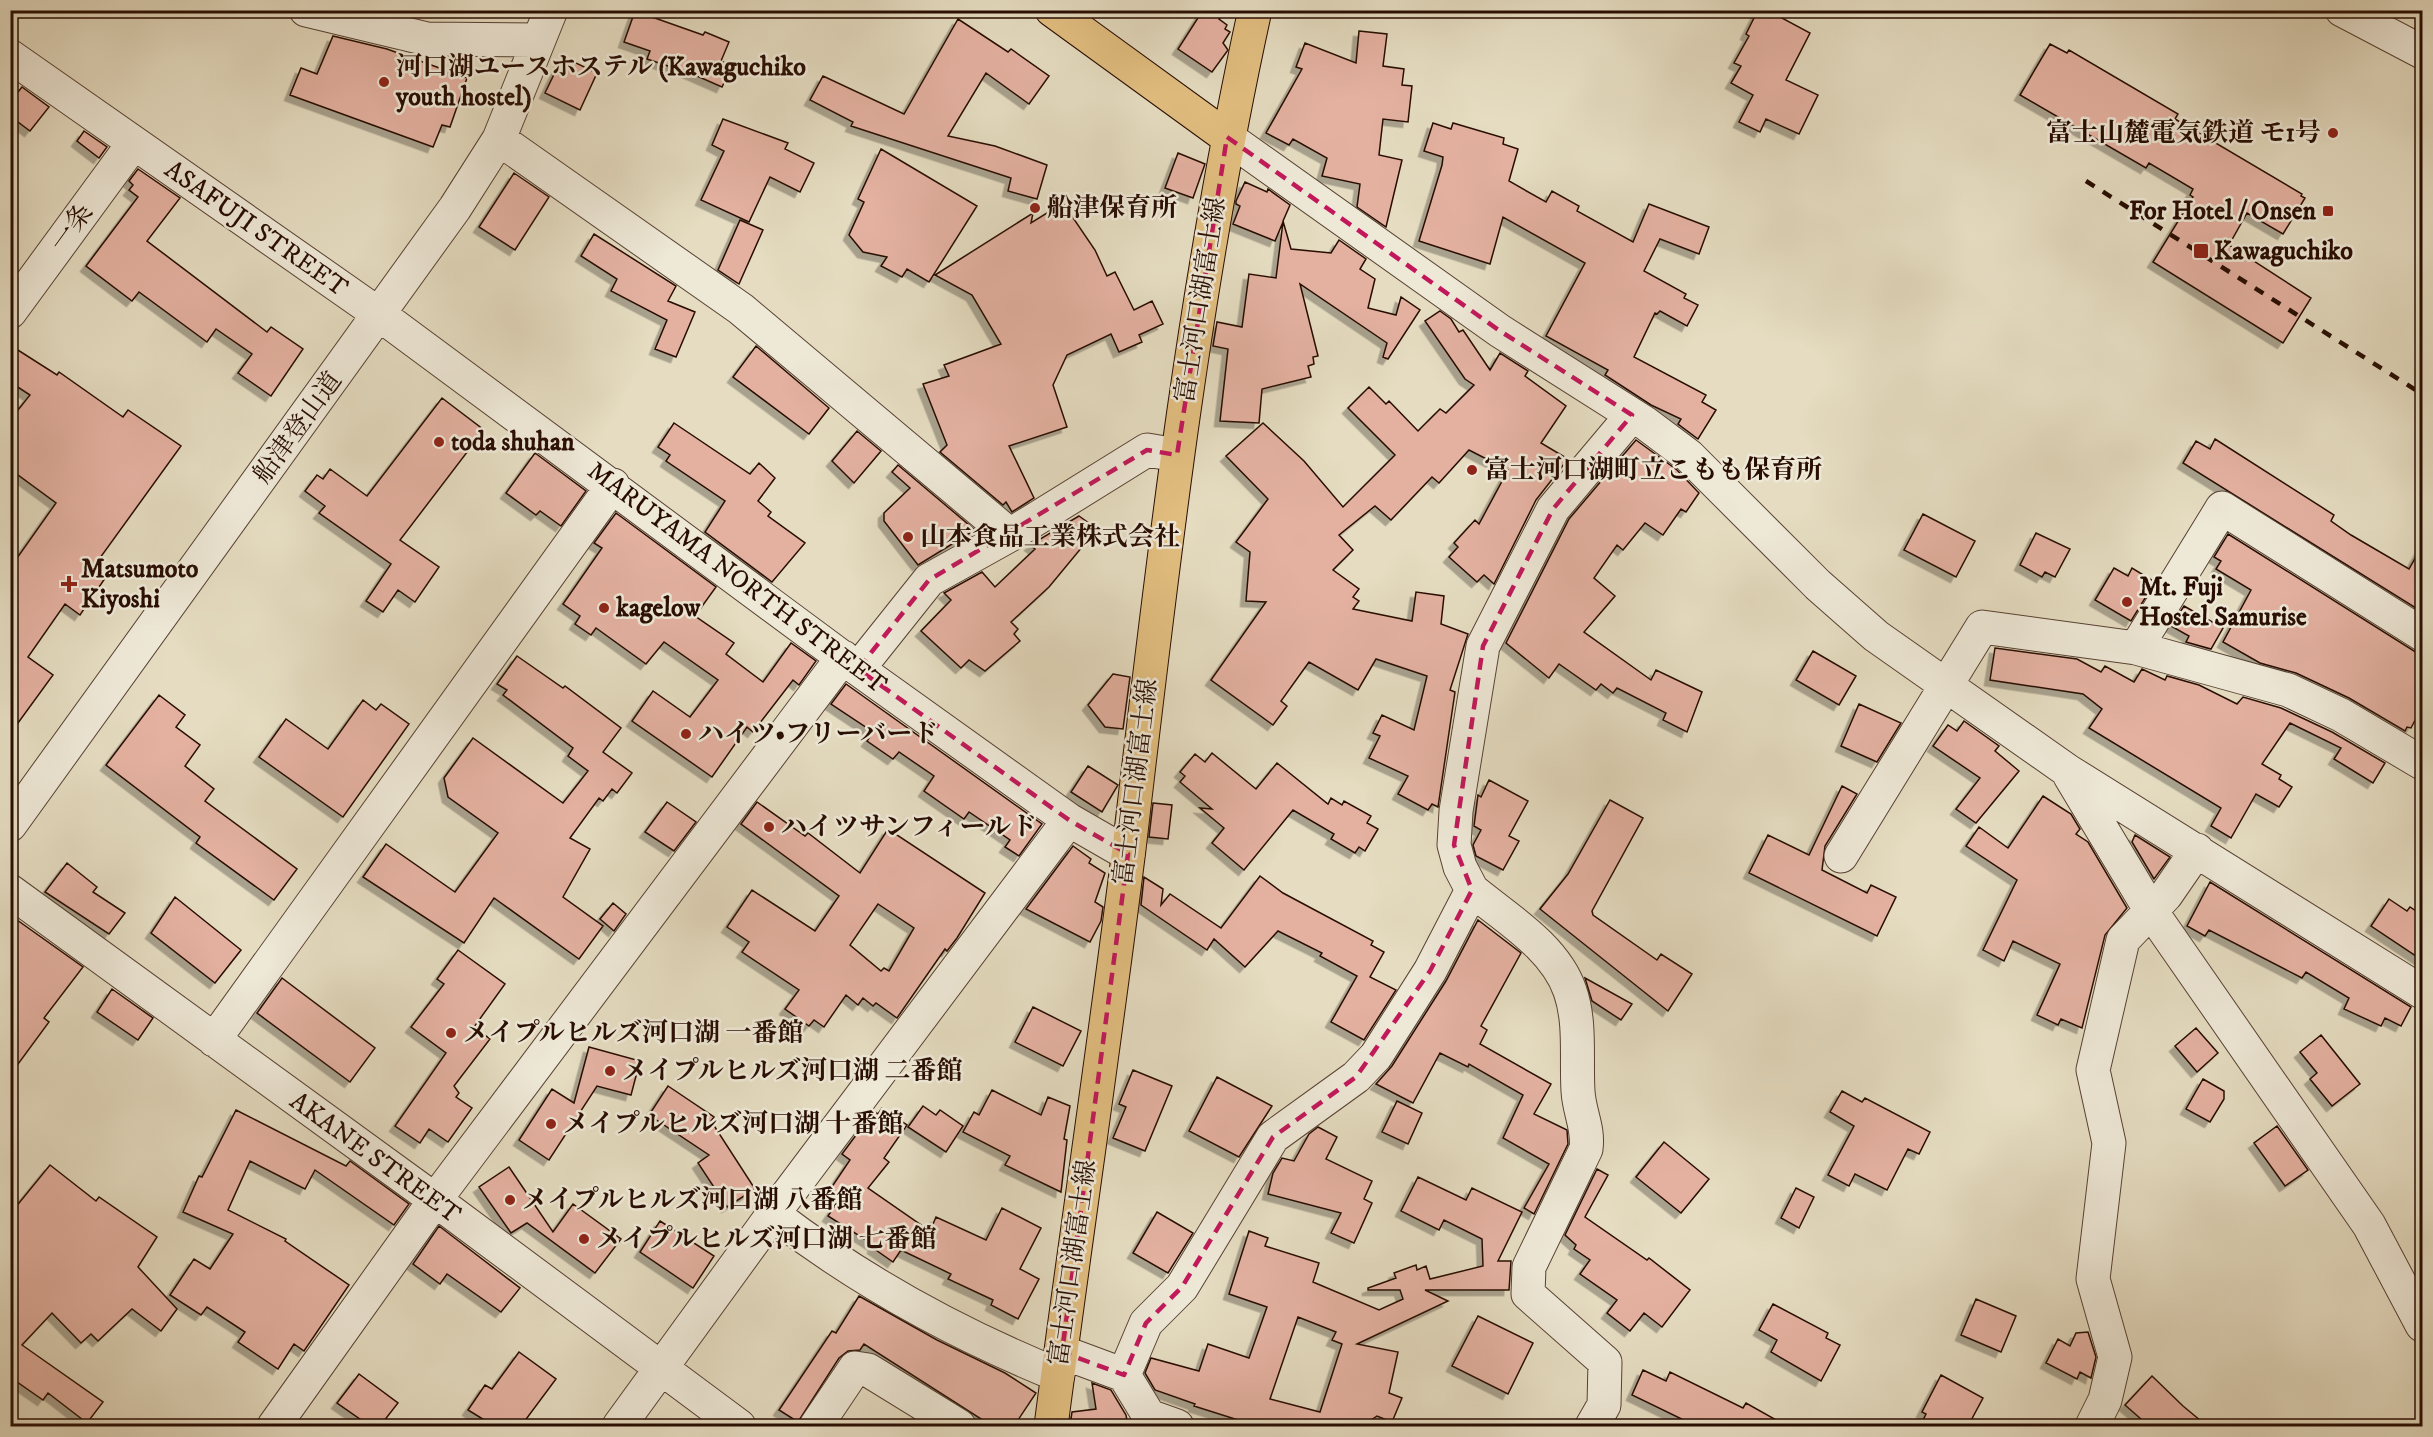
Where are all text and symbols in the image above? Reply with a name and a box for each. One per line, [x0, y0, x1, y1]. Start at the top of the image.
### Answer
place label: 河口湖ユースホステル (Kawaguchiko youth hostel) [395, 51, 806, 114]
marker: 河口湖ユースホステル (Kawaguchiko youth hostel) [377, 75, 391, 89]
place label: 富士山麓電気鉄道 モ1号 [2046, 117, 2321, 150]
marker: 富士山麓電気鉄道 モ1号 [2326, 126, 2340, 140]
street label: ASAFUJI STREET [158, 153, 354, 305]
place label: 船津保育所 [1047, 192, 1177, 225]
street label: 富士河口湖富士線 [1168, 195, 1234, 405]
place label: For Hotel / Onsen [2129, 195, 2316, 228]
street label: 一条 [43, 197, 101, 259]
marker: 船津保育所 [1028, 201, 1042, 215]
marker: For Hotel / Onsen [2321, 204, 2335, 218]
place label: Kawaguchiko [2214, 235, 2353, 268]
marker: Kawaguchiko [2192, 242, 2210, 260]
street label: 船津登山道 [246, 366, 350, 490]
place label: toda shuhan [451, 426, 575, 459]
marker: toda shuhan [432, 435, 446, 449]
place label: 富士河口湖町立こもも保育所 [1484, 454, 1822, 487]
street label: MARUYAMA NORTH STREET [581, 455, 894, 702]
marker: 富士河口湖町立こもも保育所 [1465, 463, 1479, 477]
place label: 山本食品工業株式会社 [920, 521, 1180, 554]
marker: 山本食品工業株式会社 [901, 530, 915, 544]
place label: Matsumoto Kiyoshi [81, 553, 199, 616]
place label: Mt. Fuji Hostel Samurise [2139, 571, 2307, 634]
marker: Matsumoto Kiyoshi [62, 577, 76, 591]
place label: kagelow [615, 592, 701, 625]
marker: Mt. Fuji Hostel Samurise [2120, 595, 2134, 609]
marker: kagelow [597, 601, 611, 615]
street label: 富士河口湖富士線 [1107, 677, 1165, 887]
place label: ハイツ•フリーバード [698, 718, 938, 751]
marker: ハイツ•フリーバード [679, 727, 693, 741]
place label: ハイツサンフィールド [781, 811, 1037, 844]
marker: ハイツサンフィールド [762, 820, 776, 834]
place label: メイプルヒルズ河口湖 一番館 [463, 1017, 803, 1050]
marker: メイプルヒルズ河口湖 一番館 [444, 1026, 458, 1040]
place label: メイプルヒルズ河口湖 二番館 [622, 1055, 962, 1088]
marker: メイプルヒルズ河口湖 二番館 [603, 1064, 617, 1078]
street label: AKANE STREET [283, 1085, 467, 1231]
place label: メイプルヒルズ河口湖 十番館 [563, 1108, 903, 1141]
marker: メイプルヒルズ河口湖 十番館 [544, 1117, 558, 1131]
street label: 富士河口湖富士線 [1042, 1158, 1104, 1368]
place label: メイプルヒルズ河口湖 八番館 [522, 1184, 862, 1217]
marker: メイプルヒルズ河口湖 八番館 [503, 1193, 517, 1207]
place label: メイプルヒルズ河口湖 七番館 [596, 1223, 936, 1256]
marker: メイプルヒルズ河口湖 七番館 [577, 1232, 591, 1246]

